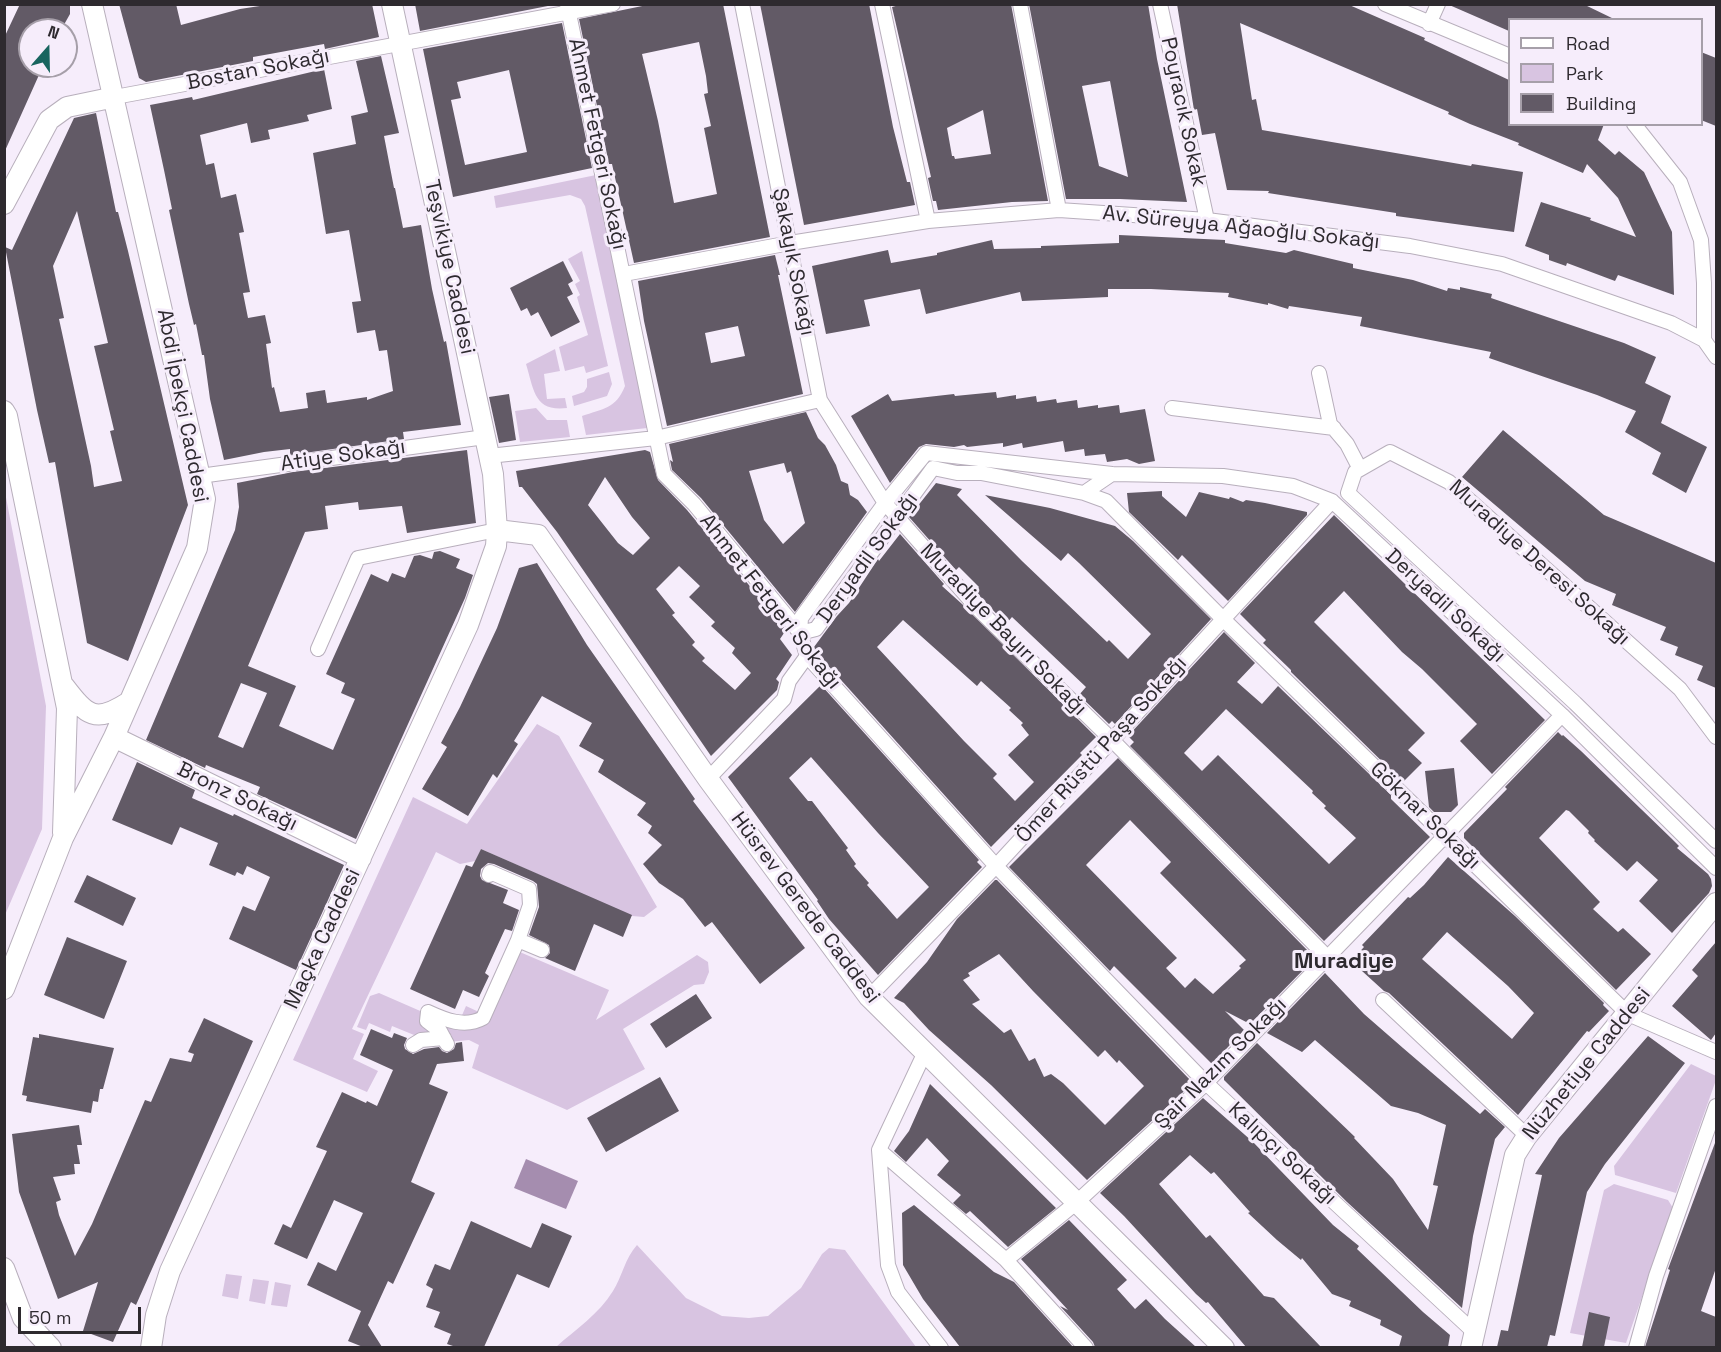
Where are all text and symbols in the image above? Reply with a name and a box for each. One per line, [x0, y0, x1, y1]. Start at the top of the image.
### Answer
north arrow [18, 18, 78, 78]
legend [1508, 18, 1703, 126]
text: N [45, 21, 62, 44]
text: Road [1566, 32, 1610, 55]
street label: Poyracık Sokak [1155, 35, 1211, 189]
street label: Ahmet Fetgeri Sokağı [562, 36, 632, 252]
street label: Bostan Sokağı [184, 44, 332, 96]
text: Park [1566, 62, 1603, 85]
text: Building [1566, 92, 1636, 115]
street label: Teşvikiye Caddesi [418, 177, 480, 357]
street label: Şakayık Sokağı [766, 186, 820, 338]
street label: Av. Süreyya Ağaoğlu Sokağı [1101, 201, 1381, 255]
street label: Abdi İpekçi Caddesi [151, 307, 213, 505]
street label: Atiye Sokağı [279, 435, 407, 477]
street label: Muradiye Deresi Sokağı [1443, 475, 1635, 651]
street label: Deryadil Sokağı [812, 488, 924, 628]
street label: Ahmet Fetgeri Sokağı [694, 509, 846, 695]
street label: Muradiye Bayırı Sokağı [914, 539, 1092, 721]
street label: Deryadil Sokağı [1380, 544, 1510, 668]
street label: Ömer Rüstü Paşa Sokağı [1011, 651, 1193, 849]
street label: Bronz Sokağı [173, 757, 301, 837]
street label: Göknar Sokağı [1365, 757, 1485, 875]
street label: Hüsrev Gerede Caddesi [725, 808, 885, 1008]
street label: Maçka Caddesi [279, 865, 367, 1013]
district label: Muradiye [1294, 949, 1394, 975]
street label: Nüzhetiye Caddesi [1518, 983, 1656, 1145]
street label: Şair Nazım Sokağı [1150, 993, 1292, 1135]
street label: Kalıpçı Sokağı [1223, 1097, 1341, 1211]
scale bar [21, 1295, 144, 1333]
text: 50 m [29, 1306, 71, 1329]

